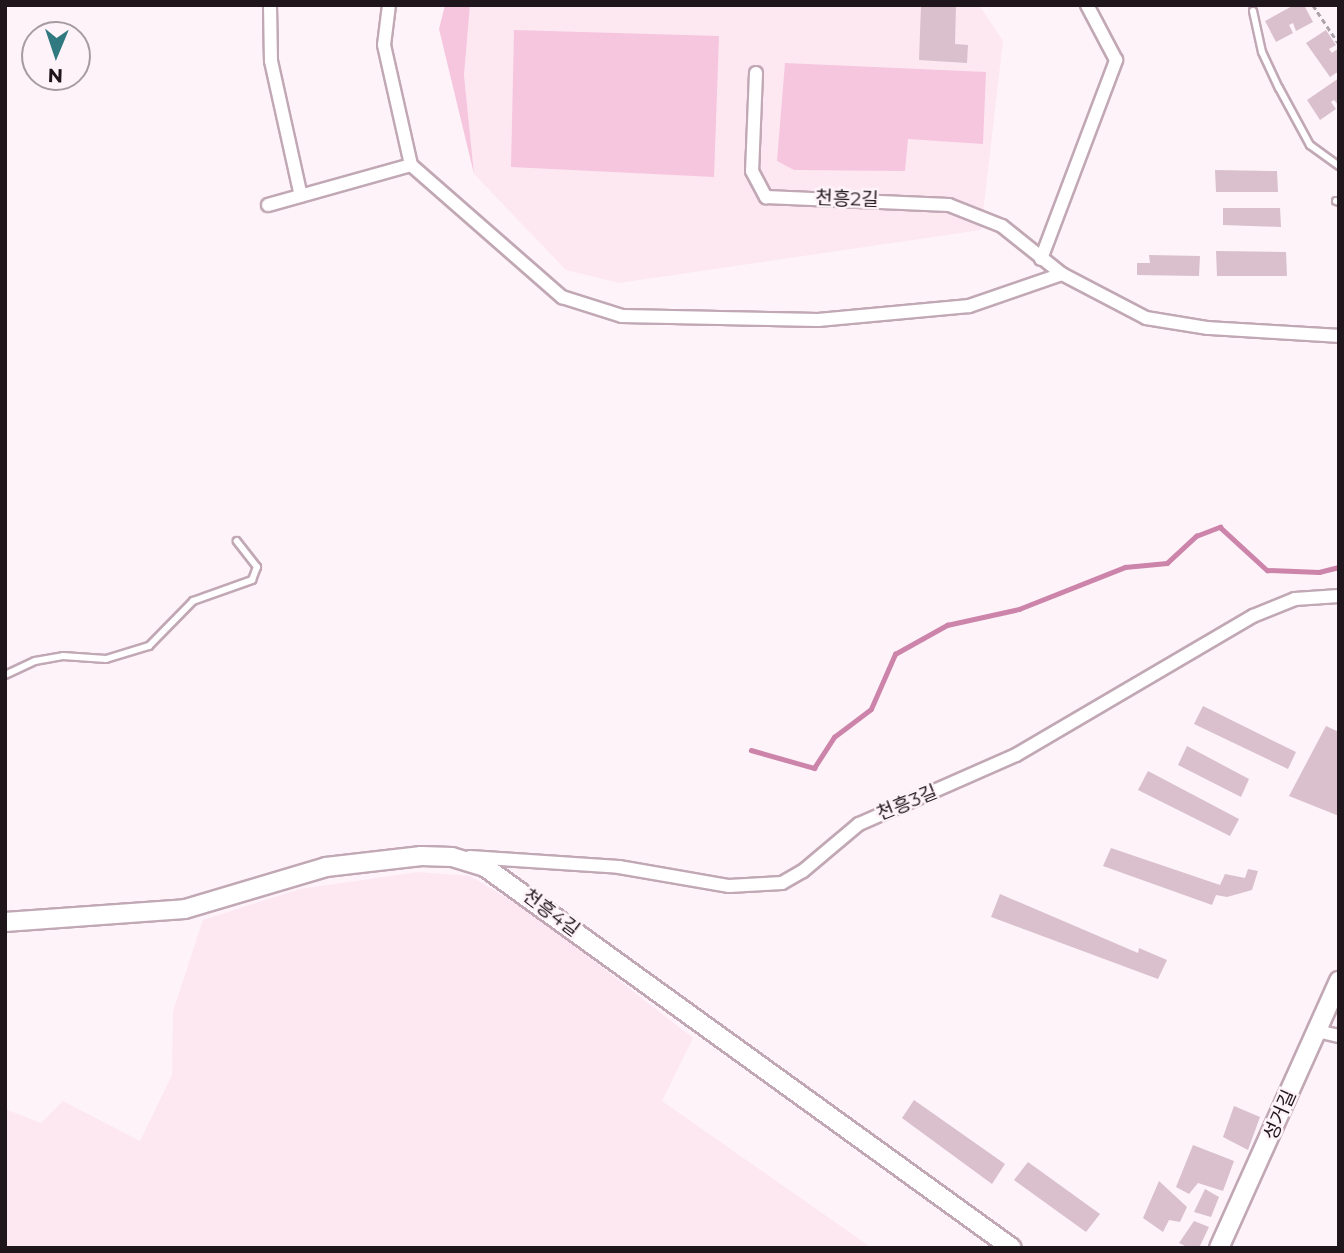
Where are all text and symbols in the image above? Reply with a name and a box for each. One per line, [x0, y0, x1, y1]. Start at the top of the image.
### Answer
north arrow [21, 21, 91, 91]
text: N [47, 64, 63, 87]
street label: 천흥2길 [815, 187, 879, 211]
street label: 천흥3길 [873, 781, 941, 825]
street label: 천흥4길 [518, 884, 584, 942]
street label: 성거길 [1259, 1086, 1301, 1144]

